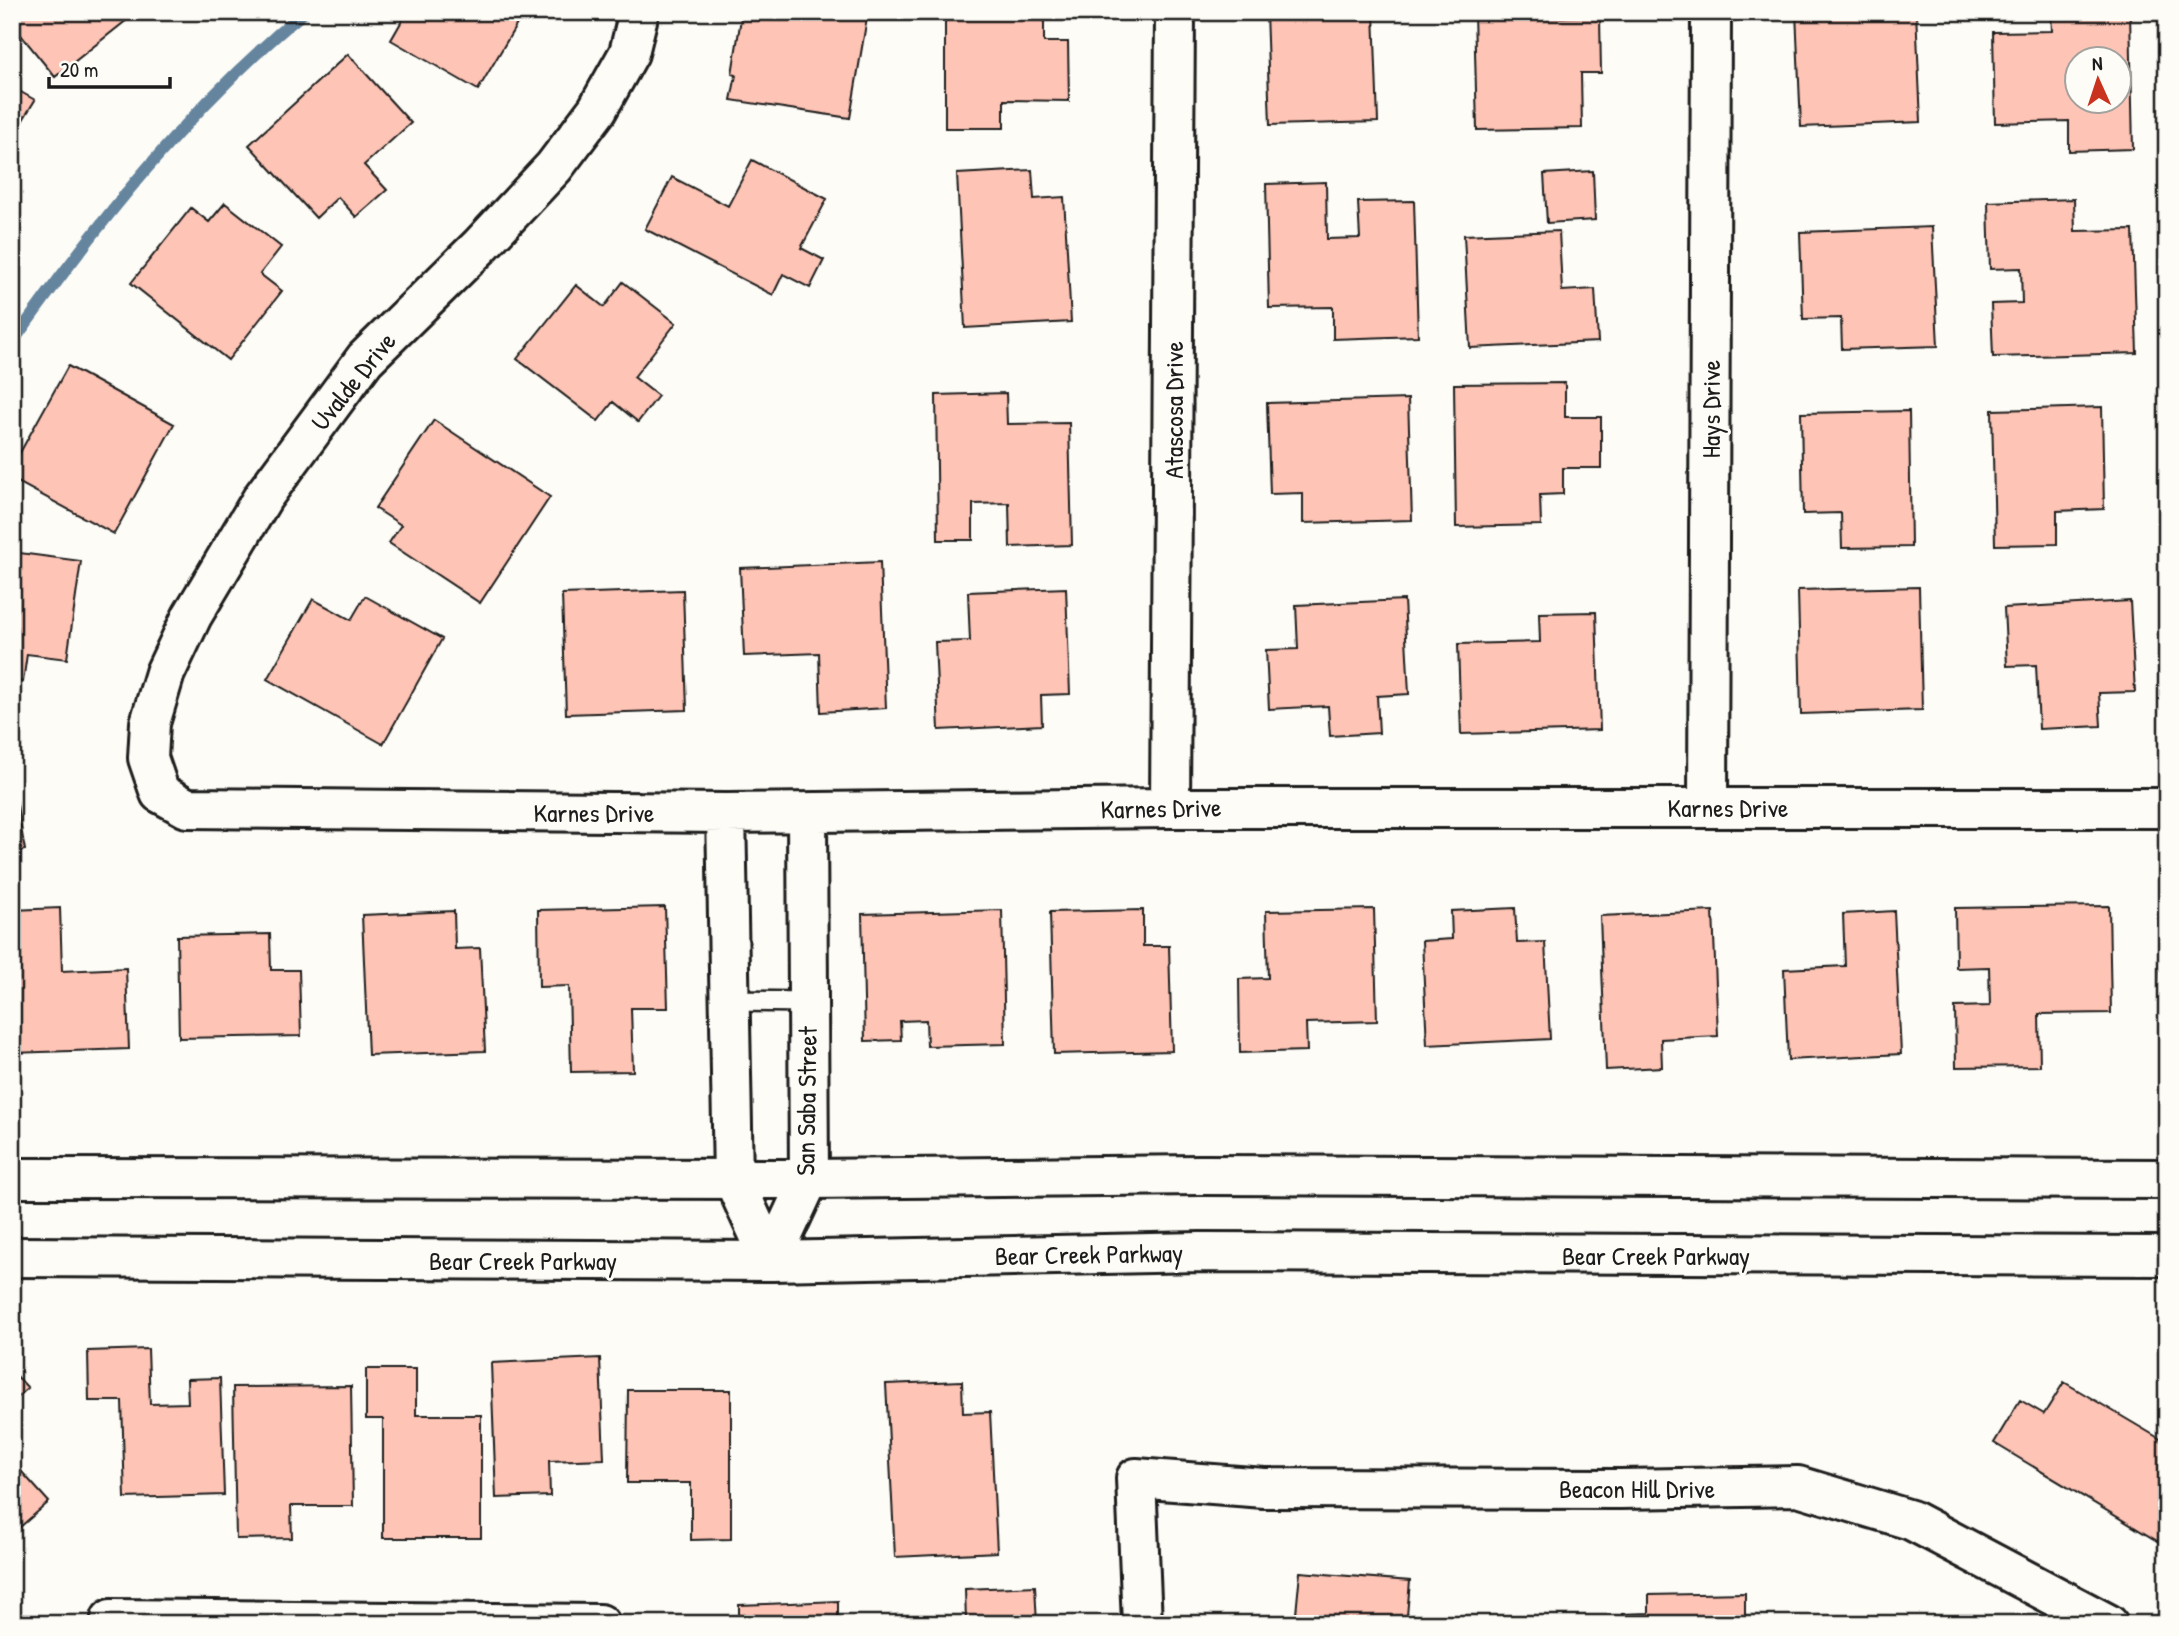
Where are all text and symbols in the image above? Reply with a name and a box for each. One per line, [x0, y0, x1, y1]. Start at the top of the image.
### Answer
scale bar [49, 46, 170, 90]
north arrow [2064, 46, 2134, 116]
text: N [2091, 50, 2103, 76]
text: 20 m [60, 55, 98, 84]
street label: Uvalde Drive [303, 324, 403, 438]
street label: Atascosa Drive [1156, 341, 1191, 479]
street label: Hays Drive [1693, 360, 1728, 458]
street label: Karnes Drive [1100, 789, 1222, 827]
street label: Karnes Drive [1668, 790, 1788, 825]
street label: Karnes Drive [534, 795, 654, 830]
street label: San Saba Street [787, 1025, 825, 1176]
street label: Bear Creek Parkway [995, 1235, 1183, 1273]
street label: Bear Creek Parkway [1562, 1238, 1750, 1273]
street label: Bear Creek Parkway [429, 1243, 617, 1278]
street label: Beacon Hill Drive [1559, 1471, 1715, 1506]

